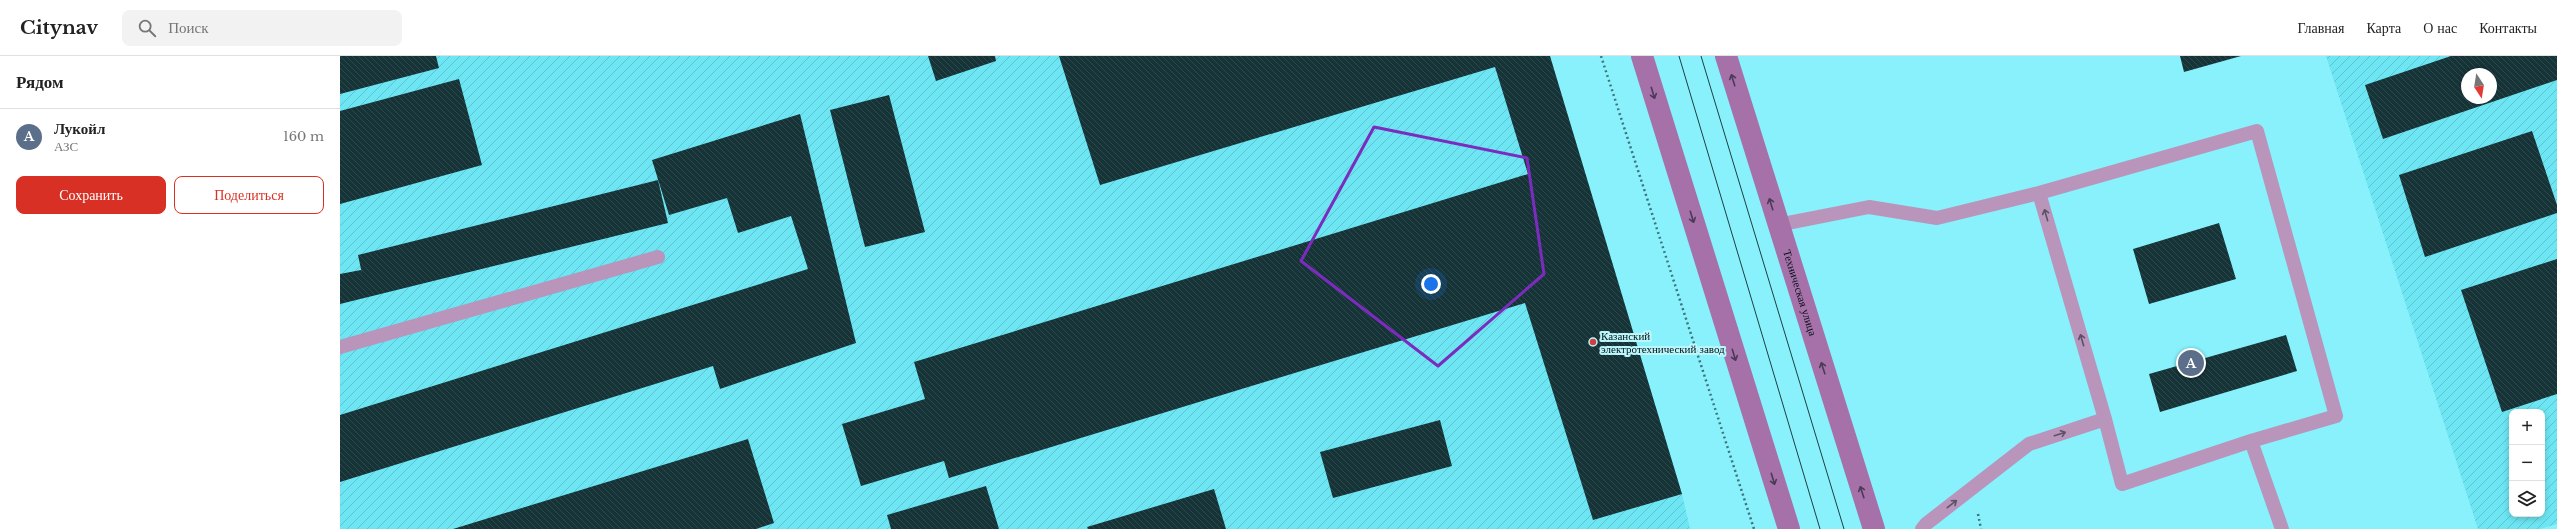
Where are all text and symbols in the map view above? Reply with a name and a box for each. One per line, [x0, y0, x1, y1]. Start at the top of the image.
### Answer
search box [122, 10, 402, 46]
text: Citynav [20, 16, 98, 39]
icon: search [136, 17, 158, 39]
text: Поиск [168, 18, 208, 37]
text: Главная [2297, 19, 2344, 37]
text: Карта [2366, 19, 2401, 37]
text: О нас [2423, 19, 2457, 37]
text: Контакты [2479, 19, 2537, 37]
north arrow [2461, 68, 2497, 104]
text: Рядом [16, 72, 64, 93]
one-way arrow [1729, 73, 1736, 86]
one-way arrow [1650, 87, 1657, 100]
text: Лукойл [54, 119, 105, 138]
text: A [24, 128, 34, 145]
text: 160 m [283, 128, 324, 145]
text: АЗС [54, 138, 78, 155]
button: Сохранить [16, 176, 166, 214]
button: Поделиться [174, 176, 324, 214]
one-way arrow [1767, 198, 1774, 211]
one-way arrow [2042, 209, 2049, 222]
one-way arrow [1689, 211, 1696, 224]
street label: Техническая улица [1780, 248, 1820, 338]
your location [1421, 274, 1441, 294]
place label: Казанский электротехнический завод [1601, 329, 1725, 356]
one-way arrow [2078, 334, 2085, 347]
marker: Казанский электротехнический завод [1588, 337, 1598, 347]
pin: A [2178, 348, 2204, 378]
one-way arrow [1731, 349, 1739, 361]
one-way arrow [1819, 362, 1826, 375]
map controls [2509, 409, 2545, 517]
button: + [2509, 409, 2545, 445]
one-way arrow [2053, 430, 2066, 437]
button: − [2509, 445, 2545, 481]
one-way arrow [1770, 472, 1777, 485]
button: layers [2509, 481, 2545, 517]
one-way arrow [1858, 485, 1865, 498]
one-way arrow [1946, 499, 1957, 508]

